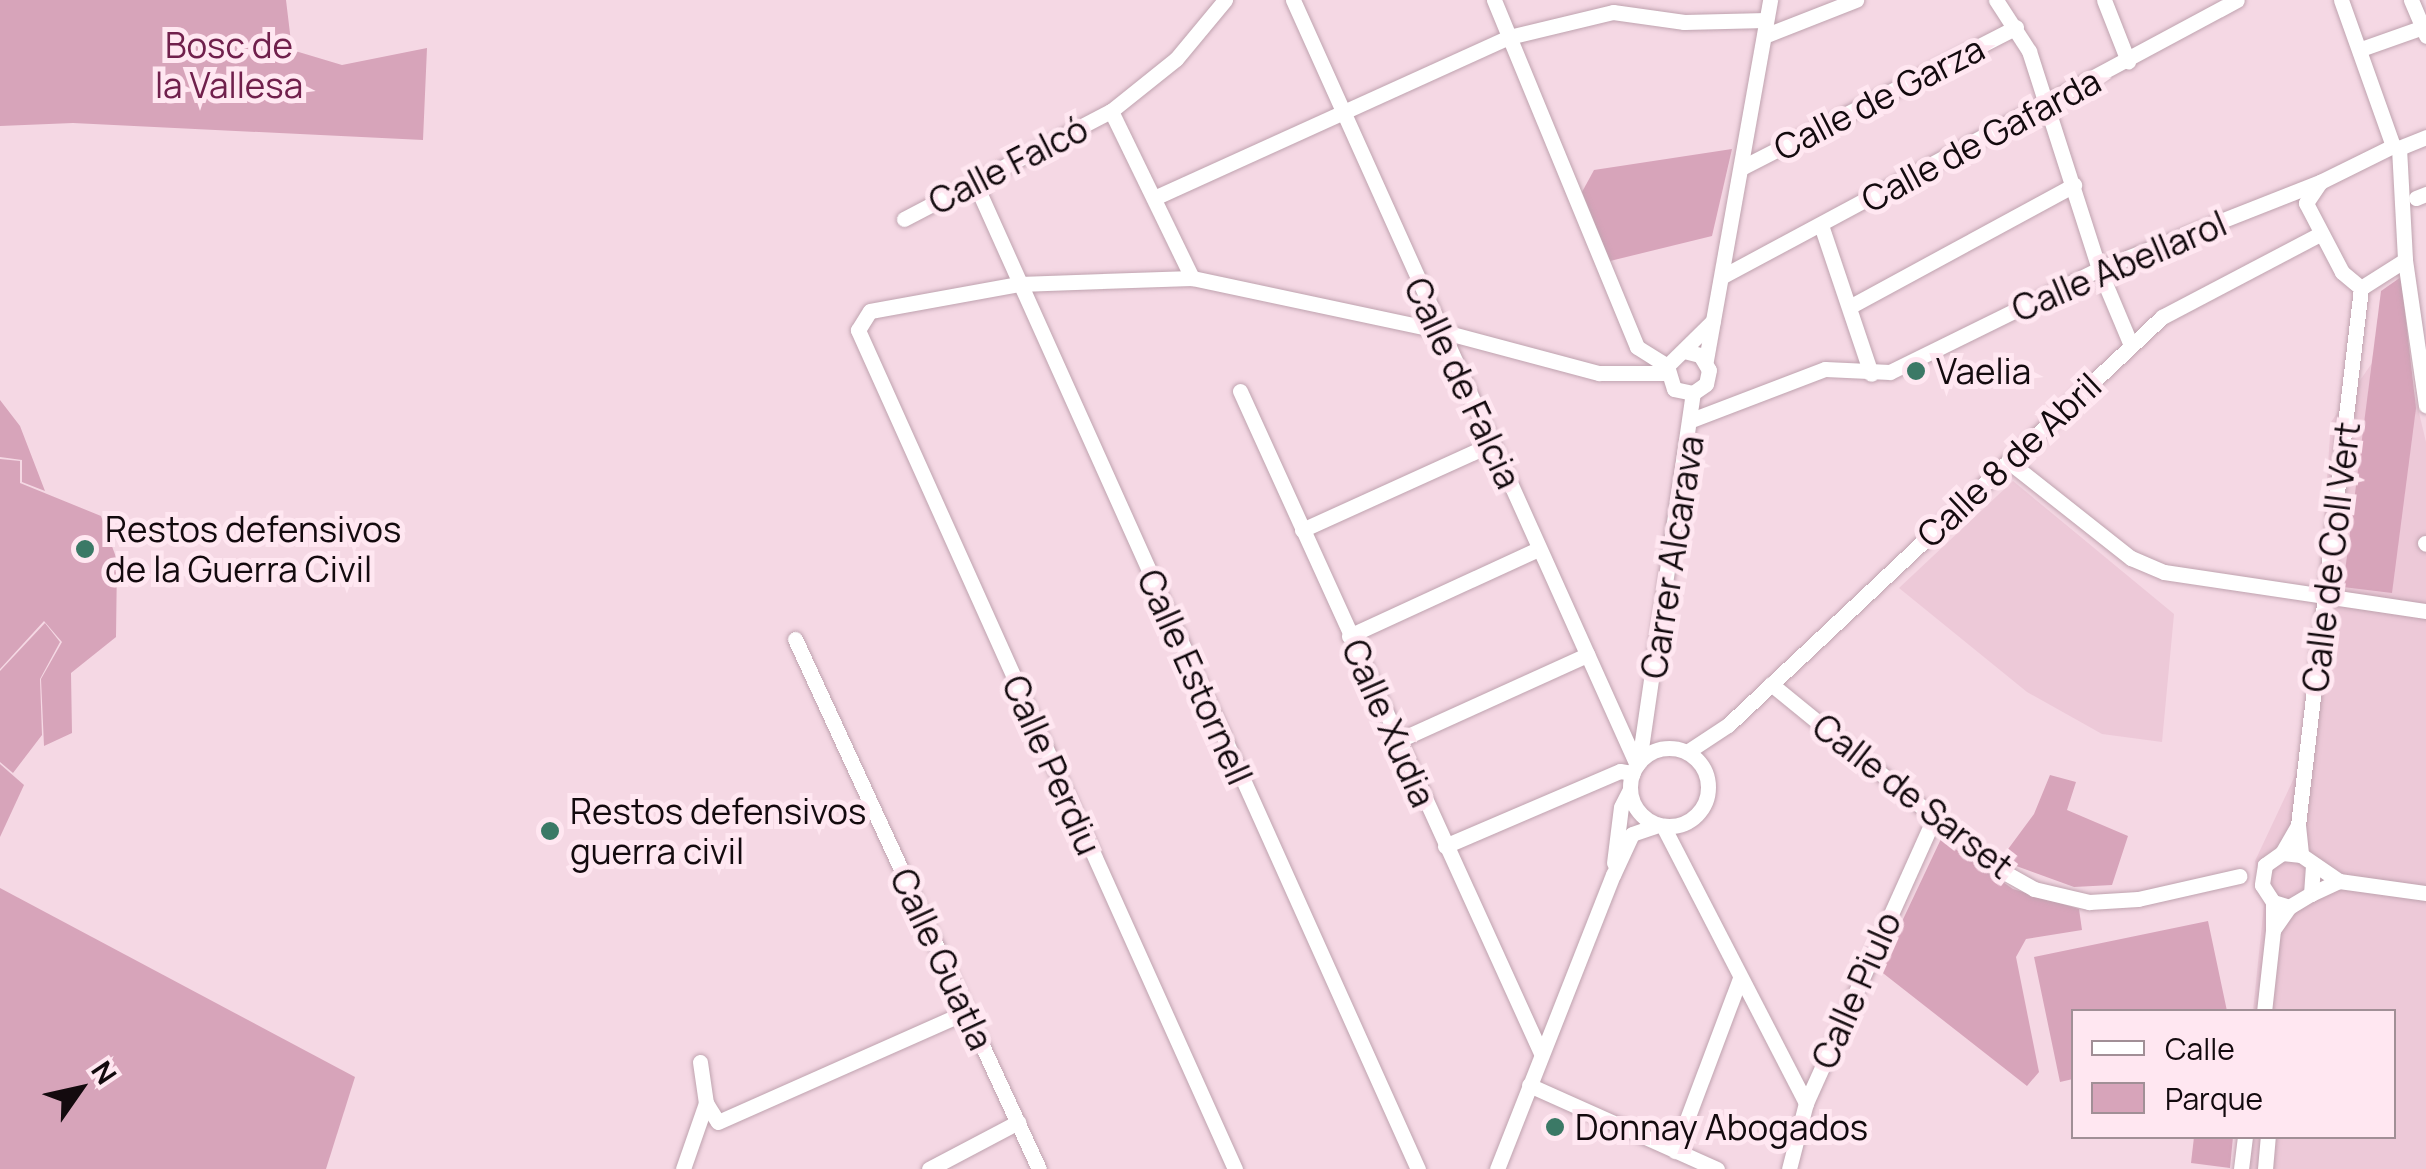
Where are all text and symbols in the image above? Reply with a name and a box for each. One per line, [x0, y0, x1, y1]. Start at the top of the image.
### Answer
park label: Bosc de la Vallesa [155, 24, 303, 106]
street label: Calle de Garza [1767, 27, 1991, 169]
street label: Calle de Gafarda [1854, 59, 2108, 221]
street label: Calle Falcó [922, 107, 1094, 223]
street label: Calle Abellarol [2006, 202, 2232, 330]
street label: Calle de Falcia [1396, 271, 1530, 495]
place label: Vaelia [1936, 350, 2031, 392]
marker: Vaelia [1905, 360, 1927, 382]
street label: Calle 8 de Abril [1909, 364, 2109, 556]
street label: Calle de Coll Vert [2294, 420, 2368, 694]
street label: Carrer Alcarava [1632, 433, 1712, 681]
place label: Restos defensivos de la Guerra Civil [105, 508, 401, 590]
marker: Restos defensivos de la Guerra Civil [74, 538, 96, 560]
street label: Calle Estornell [1129, 563, 1261, 791]
street label: Calle Xudia [1333, 633, 1445, 813]
street label: Calle Perdiu [994, 669, 1110, 861]
street label: Calle de Sarset [1805, 705, 2021, 887]
place label: Restos defensivos guerra civil [570, 790, 866, 872]
marker: Restos defensivos guerra civil [539, 820, 561, 842]
street label: Calle Guatla [882, 862, 1002, 1056]
street label: Calle Piulo [1803, 905, 1909, 1075]
legend [2071, 1009, 2396, 1139]
text: Calle [2165, 1028, 2235, 1069]
north arrow [30, 1039, 130, 1139]
text: N [83, 1053, 126, 1091]
text: Parque [2165, 1078, 2263, 1119]
place label: Donnay Abogados [1575, 1106, 1868, 1148]
marker: Donnay Abogados [1544, 1116, 1566, 1138]

